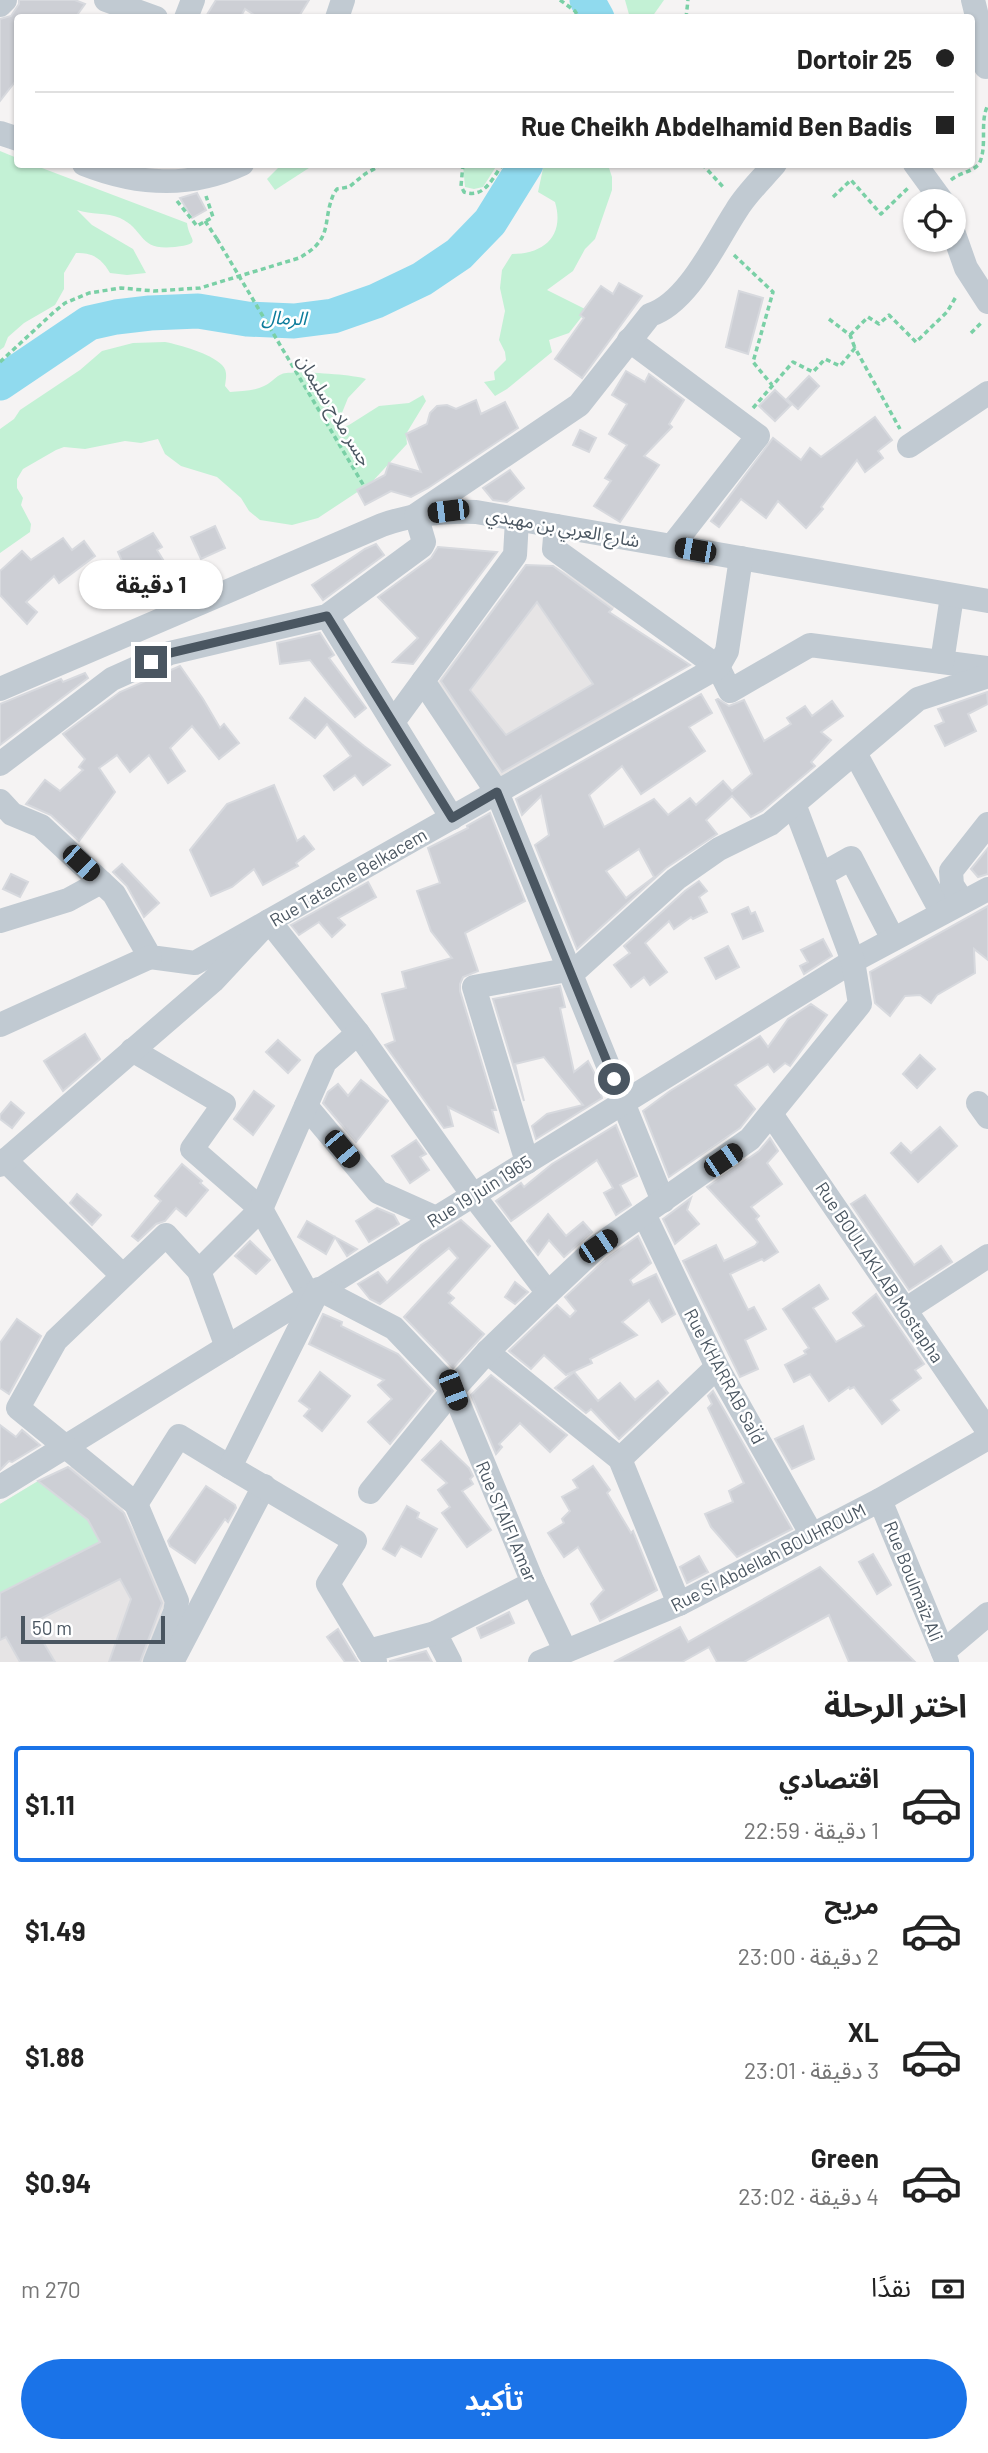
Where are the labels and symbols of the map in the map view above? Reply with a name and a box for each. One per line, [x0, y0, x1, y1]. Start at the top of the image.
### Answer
water label: الرمال [261, 305, 309, 330]
street label: جسر ملاح سليمان [291, 350, 377, 471]
car [426, 498, 471, 524]
street label: شارع العربي بن مهيدي [484, 503, 641, 555]
car [673, 536, 718, 564]
callout: 1 دقيقة [79, 560, 223, 610]
route end [135, 646, 167, 678]
street label: Rue Tatache Belkacem [266, 823, 430, 931]
car [59, 841, 104, 885]
route start [598, 1063, 630, 1095]
car [321, 1126, 364, 1172]
car [700, 1140, 747, 1180]
street label: Rue 19 juin 1965 [423, 1150, 535, 1232]
street label: Rue BOULAKLAB Mostapha [811, 1177, 949, 1367]
car [575, 1226, 622, 1266]
street label: Rue KHARRAB SaÏd [680, 1304, 770, 1448]
car [436, 1367, 471, 1413]
street label: Rue STAIFI Amar [472, 1457, 542, 1585]
street label: Rue Si Abdellah BOUHROUM [667, 1498, 869, 1616]
street label: Rue Boulmaïz Ali [880, 1518, 948, 1644]
scale bar [21, 1613, 164, 1645]

